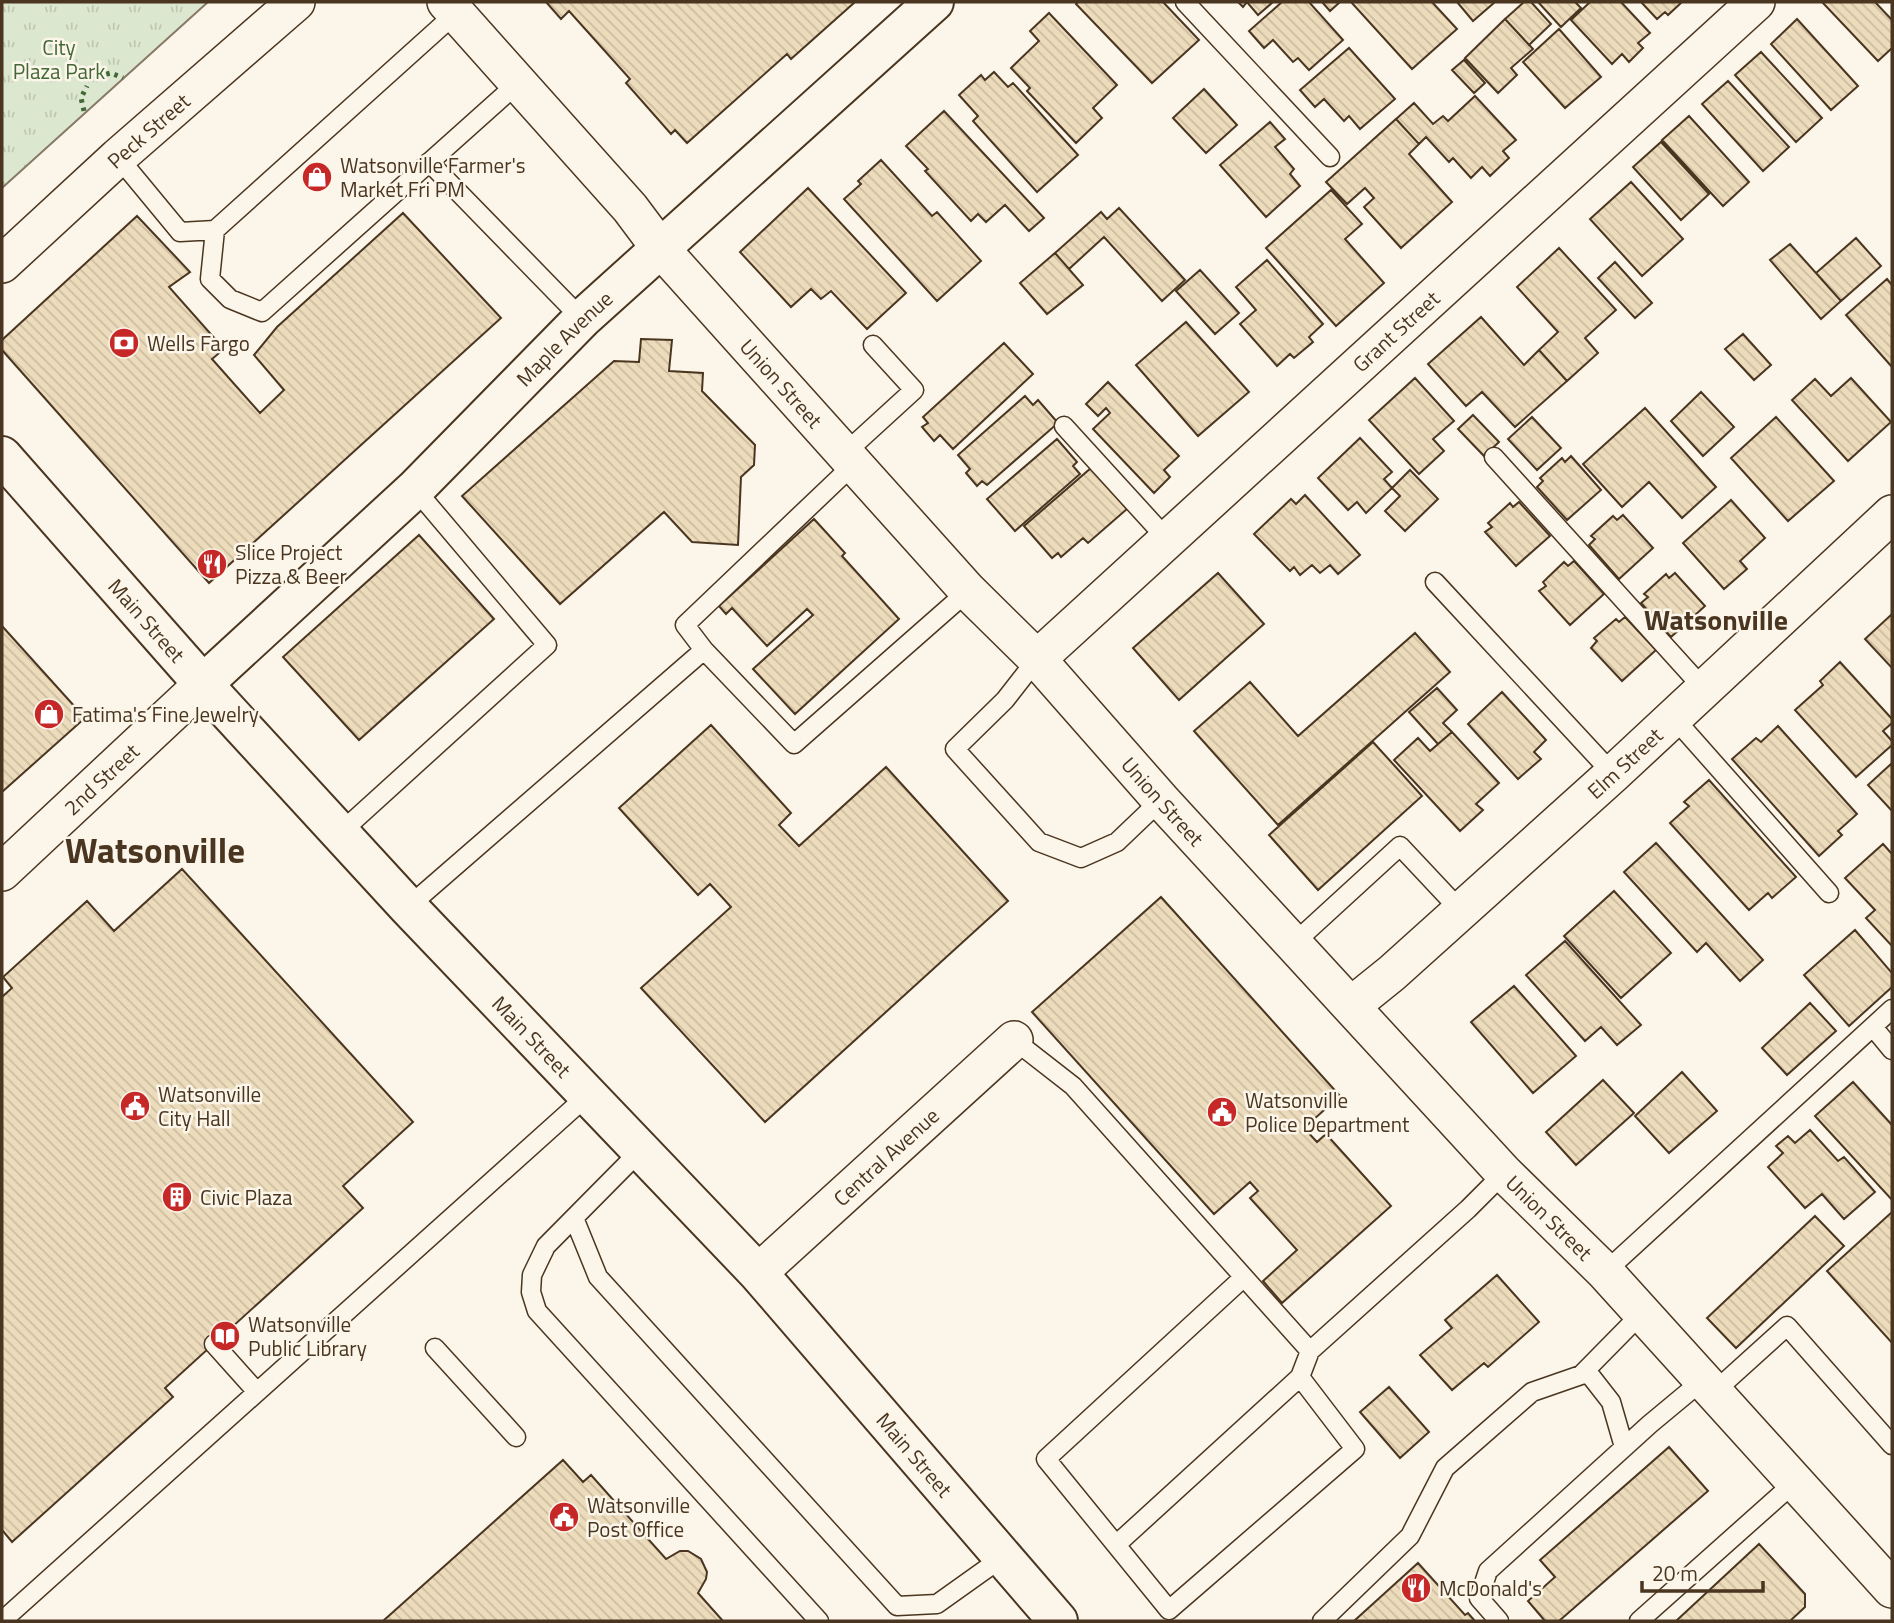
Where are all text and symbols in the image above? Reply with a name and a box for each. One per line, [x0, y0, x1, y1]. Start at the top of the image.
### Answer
park label: City Plaza Park [13, 31, 105, 87]
street label: Peck Street [100, 85, 197, 176]
place label: Watsonville Farmer's Market Fri PM [340, 149, 525, 205]
shop icon: Watsonville Farmer's Market Fri PM [300, 160, 334, 194]
street label: Grant Street [1345, 282, 1447, 379]
street label: Maple Avenue [508, 283, 620, 394]
bank icon: Wells Fargo [107, 326, 141, 360]
place label: Wells Fargo [147, 327, 250, 359]
street label: Union Street [733, 331, 831, 436]
place label: Slice Project Pizza & Beer [235, 536, 347, 592]
restaurant icon: Slice Project Pizza & Beer [195, 547, 229, 581]
street label: Main Street [101, 571, 193, 670]
district label: Watsonville [1644, 598, 1788, 641]
shop icon: Fatima's Fine Jewelry [32, 697, 66, 731]
place label: Fatima's Fine Jewelry [72, 698, 259, 730]
street label: Elm Street [1580, 719, 1670, 806]
street label: 2nd Street [56, 735, 147, 823]
street label: Union Street [1114, 750, 1212, 854]
district label: Watsonville [65, 823, 245, 877]
street label: Main Street [485, 988, 579, 1085]
place label: Watsonville City Hall [158, 1078, 261, 1134]
place label: Watsonville Police Department [1245, 1084, 1410, 1140]
public building icon: Watsonville City Hall [118, 1089, 152, 1123]
public building icon: Watsonville Police Department [1205, 1095, 1239, 1129]
street label: Central Avenue [826, 1100, 946, 1213]
street label: Union Street [1499, 1167, 1600, 1268]
building icon: Civic Plaza [160, 1180, 194, 1214]
place label: Civic Plaza [200, 1181, 293, 1213]
place label: Watsonville Public Library [248, 1308, 367, 1364]
library icon: Watsonville Public Library [208, 1319, 242, 1353]
street label: Main Street [869, 1405, 961, 1504]
place label: Watsonville Post Office [587, 1489, 690, 1545]
public building icon: Watsonville Post Office [547, 1500, 581, 1534]
scale bar [1642, 1550, 1763, 1594]
text: 20 m [1652, 1557, 1698, 1589]
restaurant icon: McDonald's [1399, 1571, 1433, 1605]
place label: McDonald's [1439, 1572, 1542, 1604]

